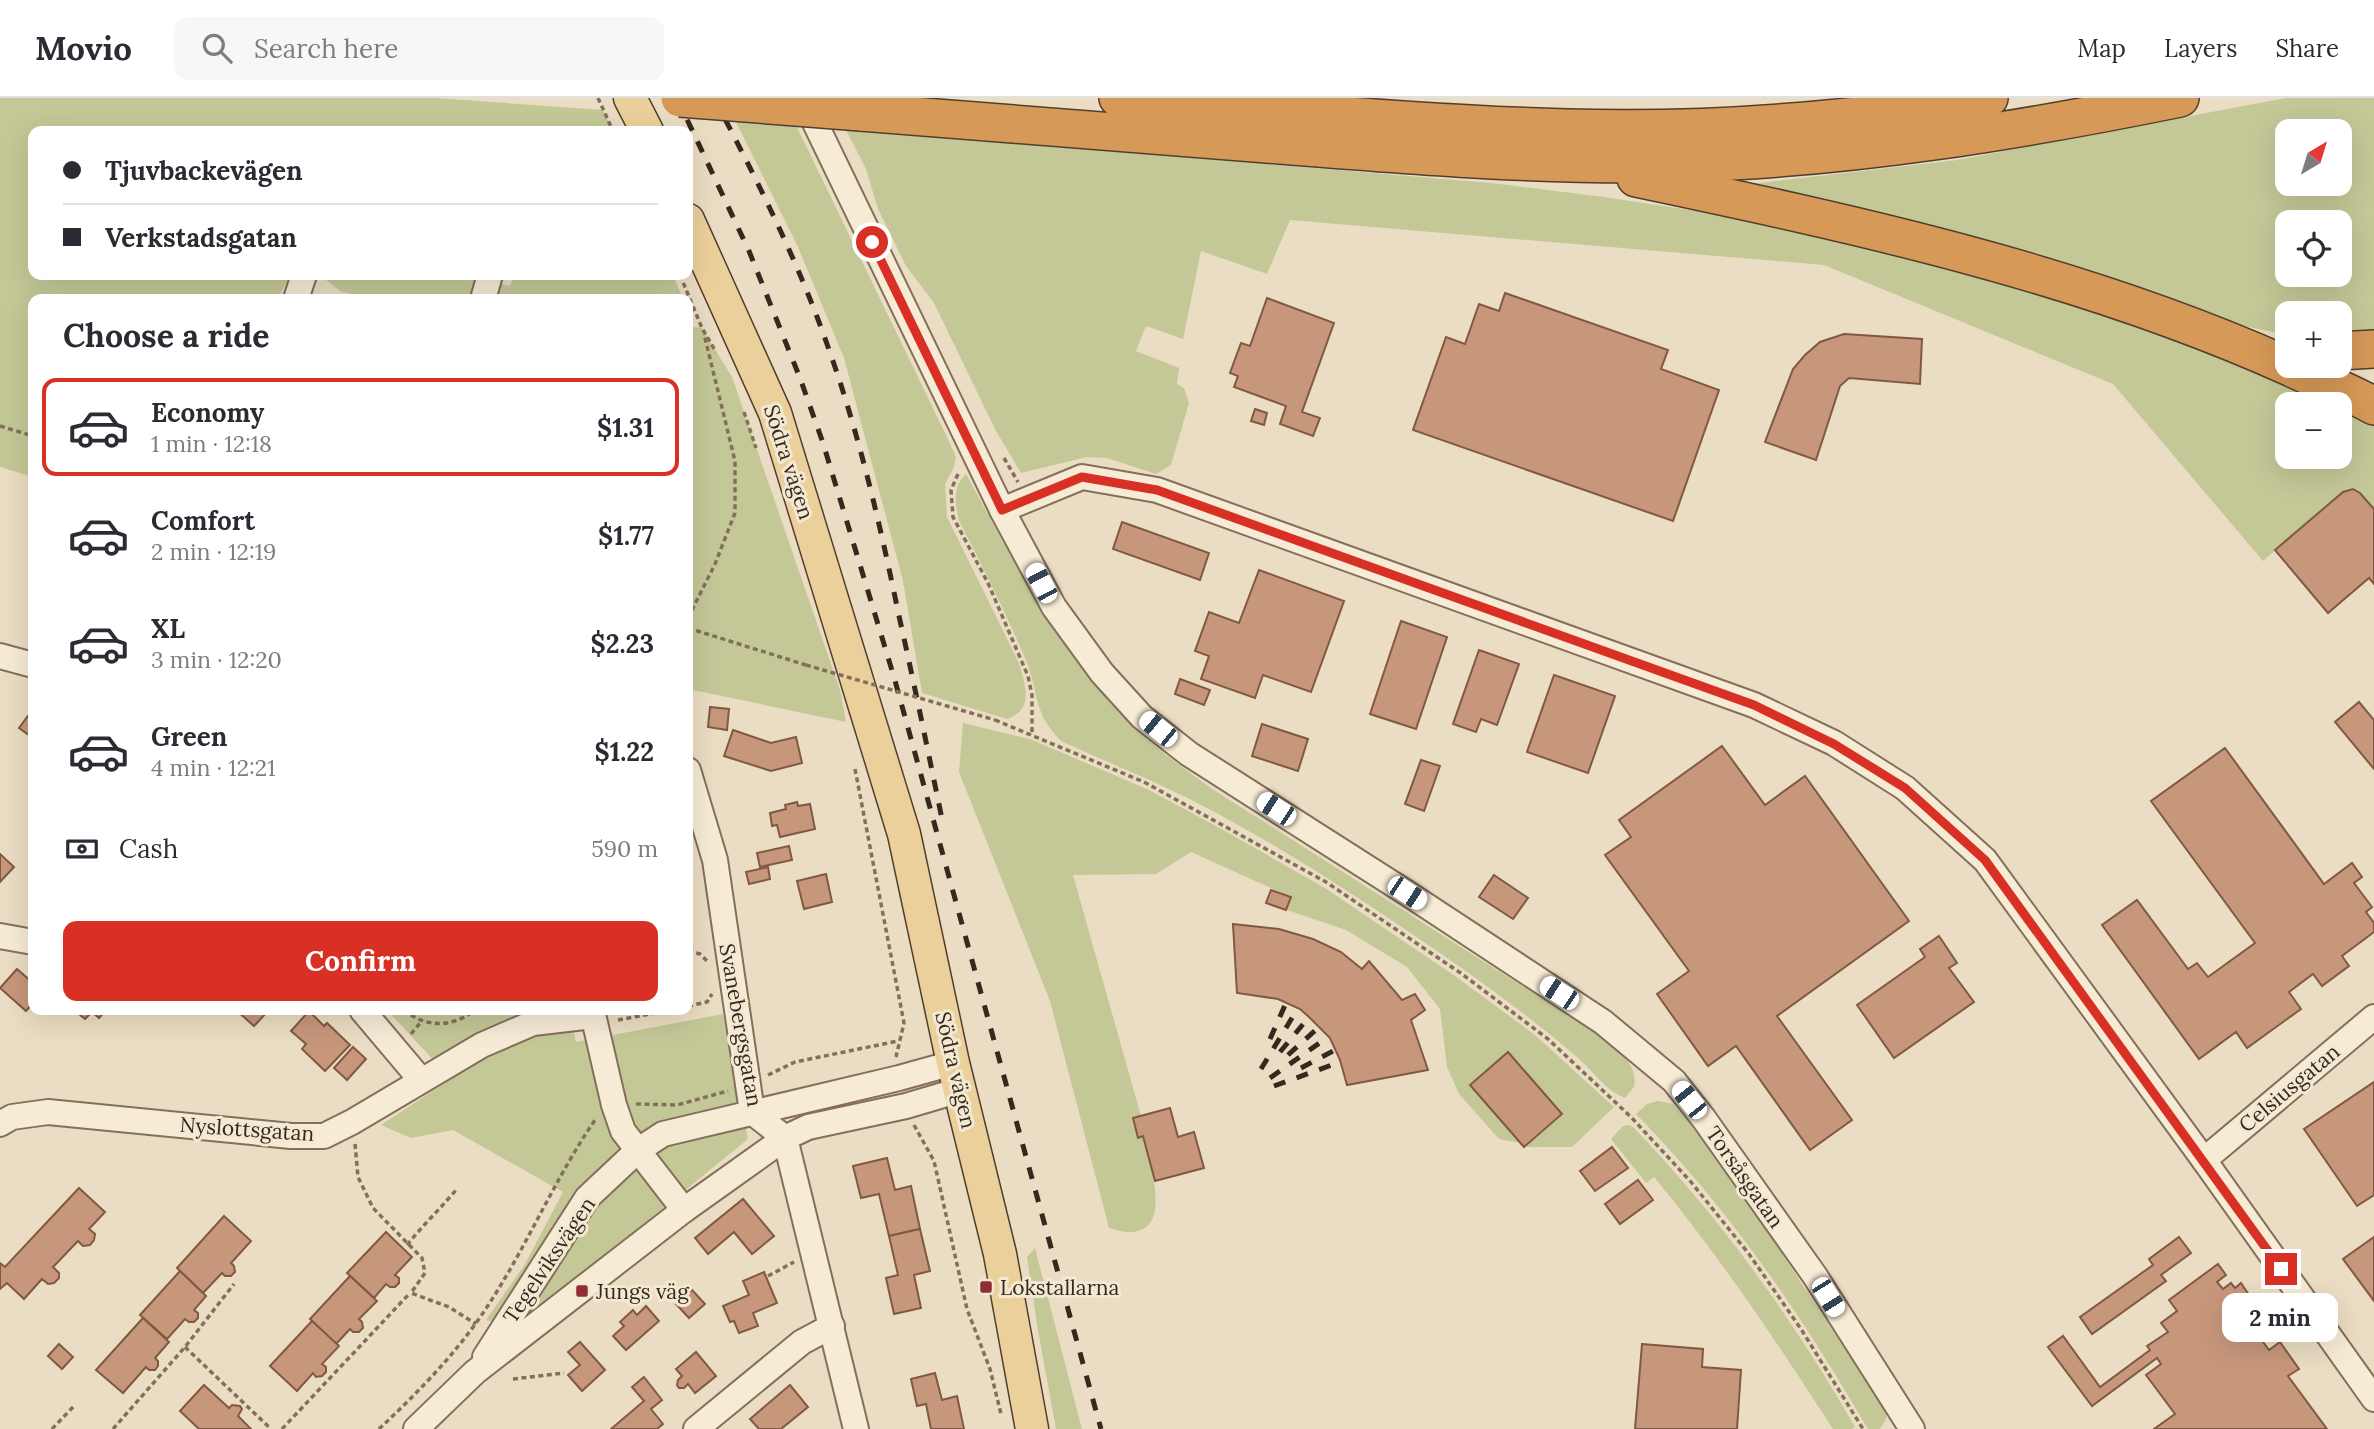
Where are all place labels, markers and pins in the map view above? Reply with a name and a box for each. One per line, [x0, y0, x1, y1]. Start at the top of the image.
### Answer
place label: Lokstallarna [1000, 1274, 1119, 1301]
place label: Jungs väg [595, 1278, 689, 1305]
marker: Lokstallarna [978, 1279, 994, 1295]
marker: Jungs väg [574, 1283, 590, 1299]

